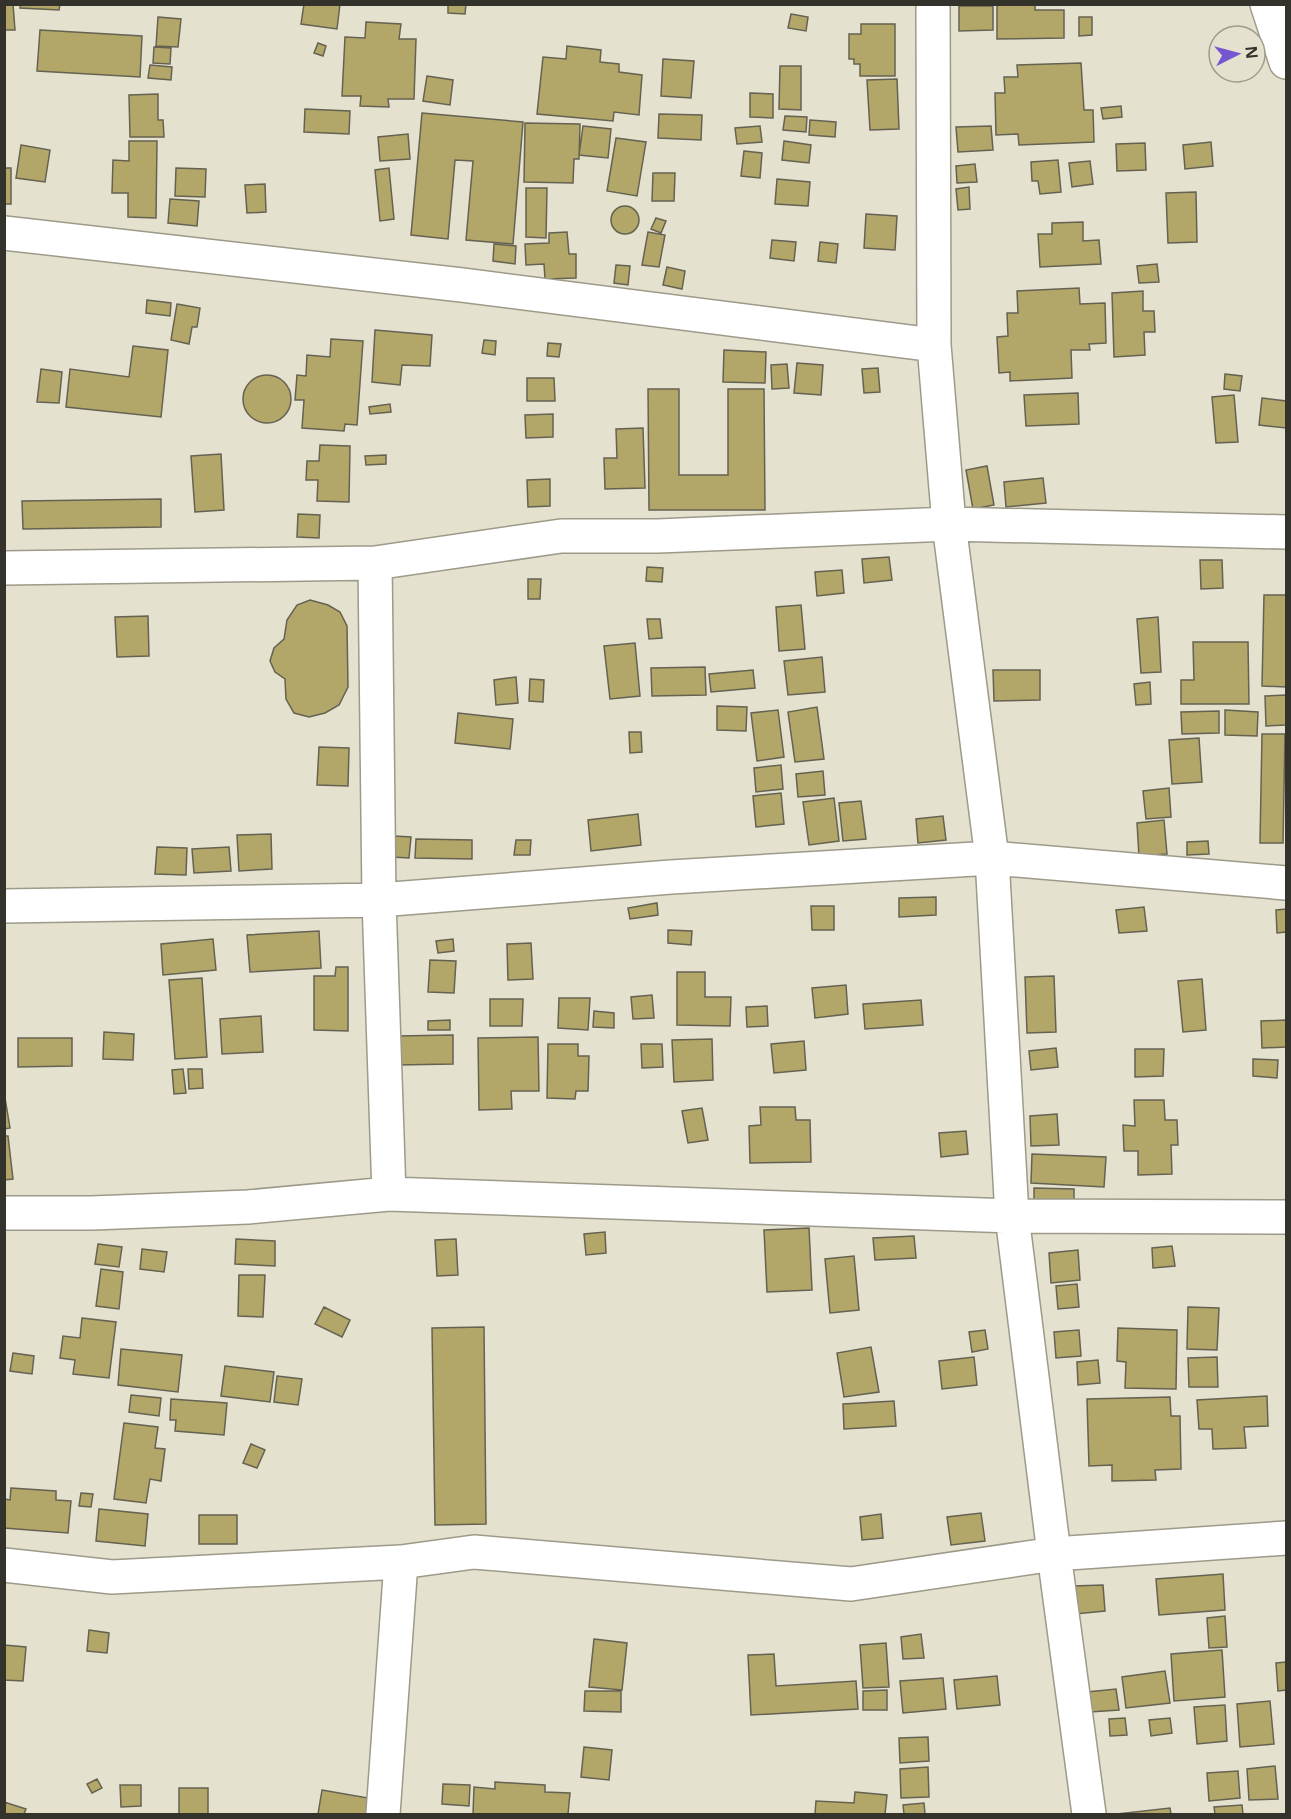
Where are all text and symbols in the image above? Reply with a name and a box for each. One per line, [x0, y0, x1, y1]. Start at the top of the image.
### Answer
north arrow [1207, 24, 1267, 84]
text: N [1240, 45, 1264, 60]

